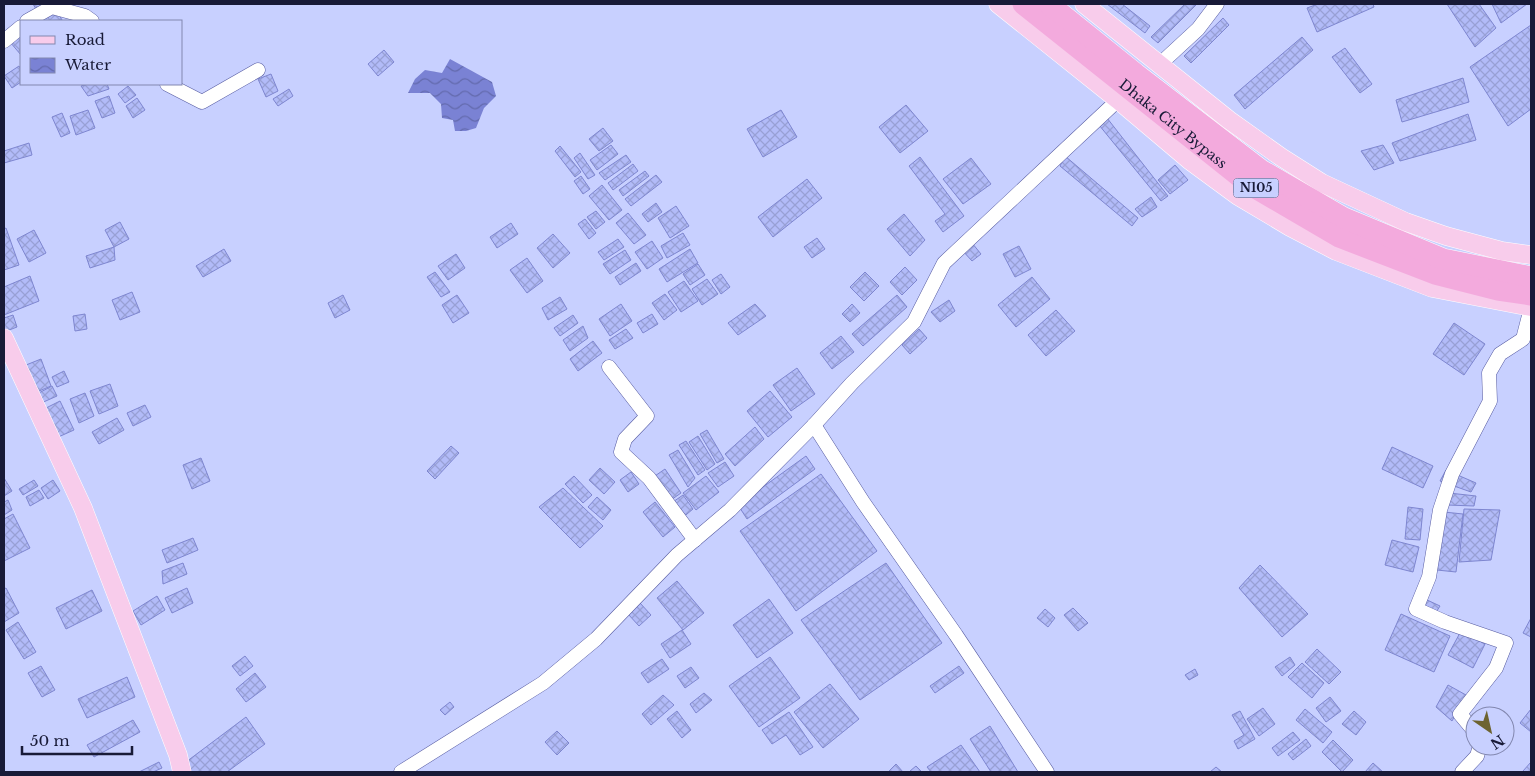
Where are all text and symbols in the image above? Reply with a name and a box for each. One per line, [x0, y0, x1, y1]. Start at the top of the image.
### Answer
legend [20, 20, 182, 85]
text: Road [65, 30, 105, 49]
text: Water [64, 55, 112, 74]
street label: Dhaka City Bypass [1115, 75, 1231, 172]
road number: N105 [1234, 178, 1278, 198]
north arrow [1465, 706, 1515, 756]
scale bar [22, 724, 132, 756]
text: 50 m [30, 731, 70, 750]
text: N [1487, 731, 1508, 753]

